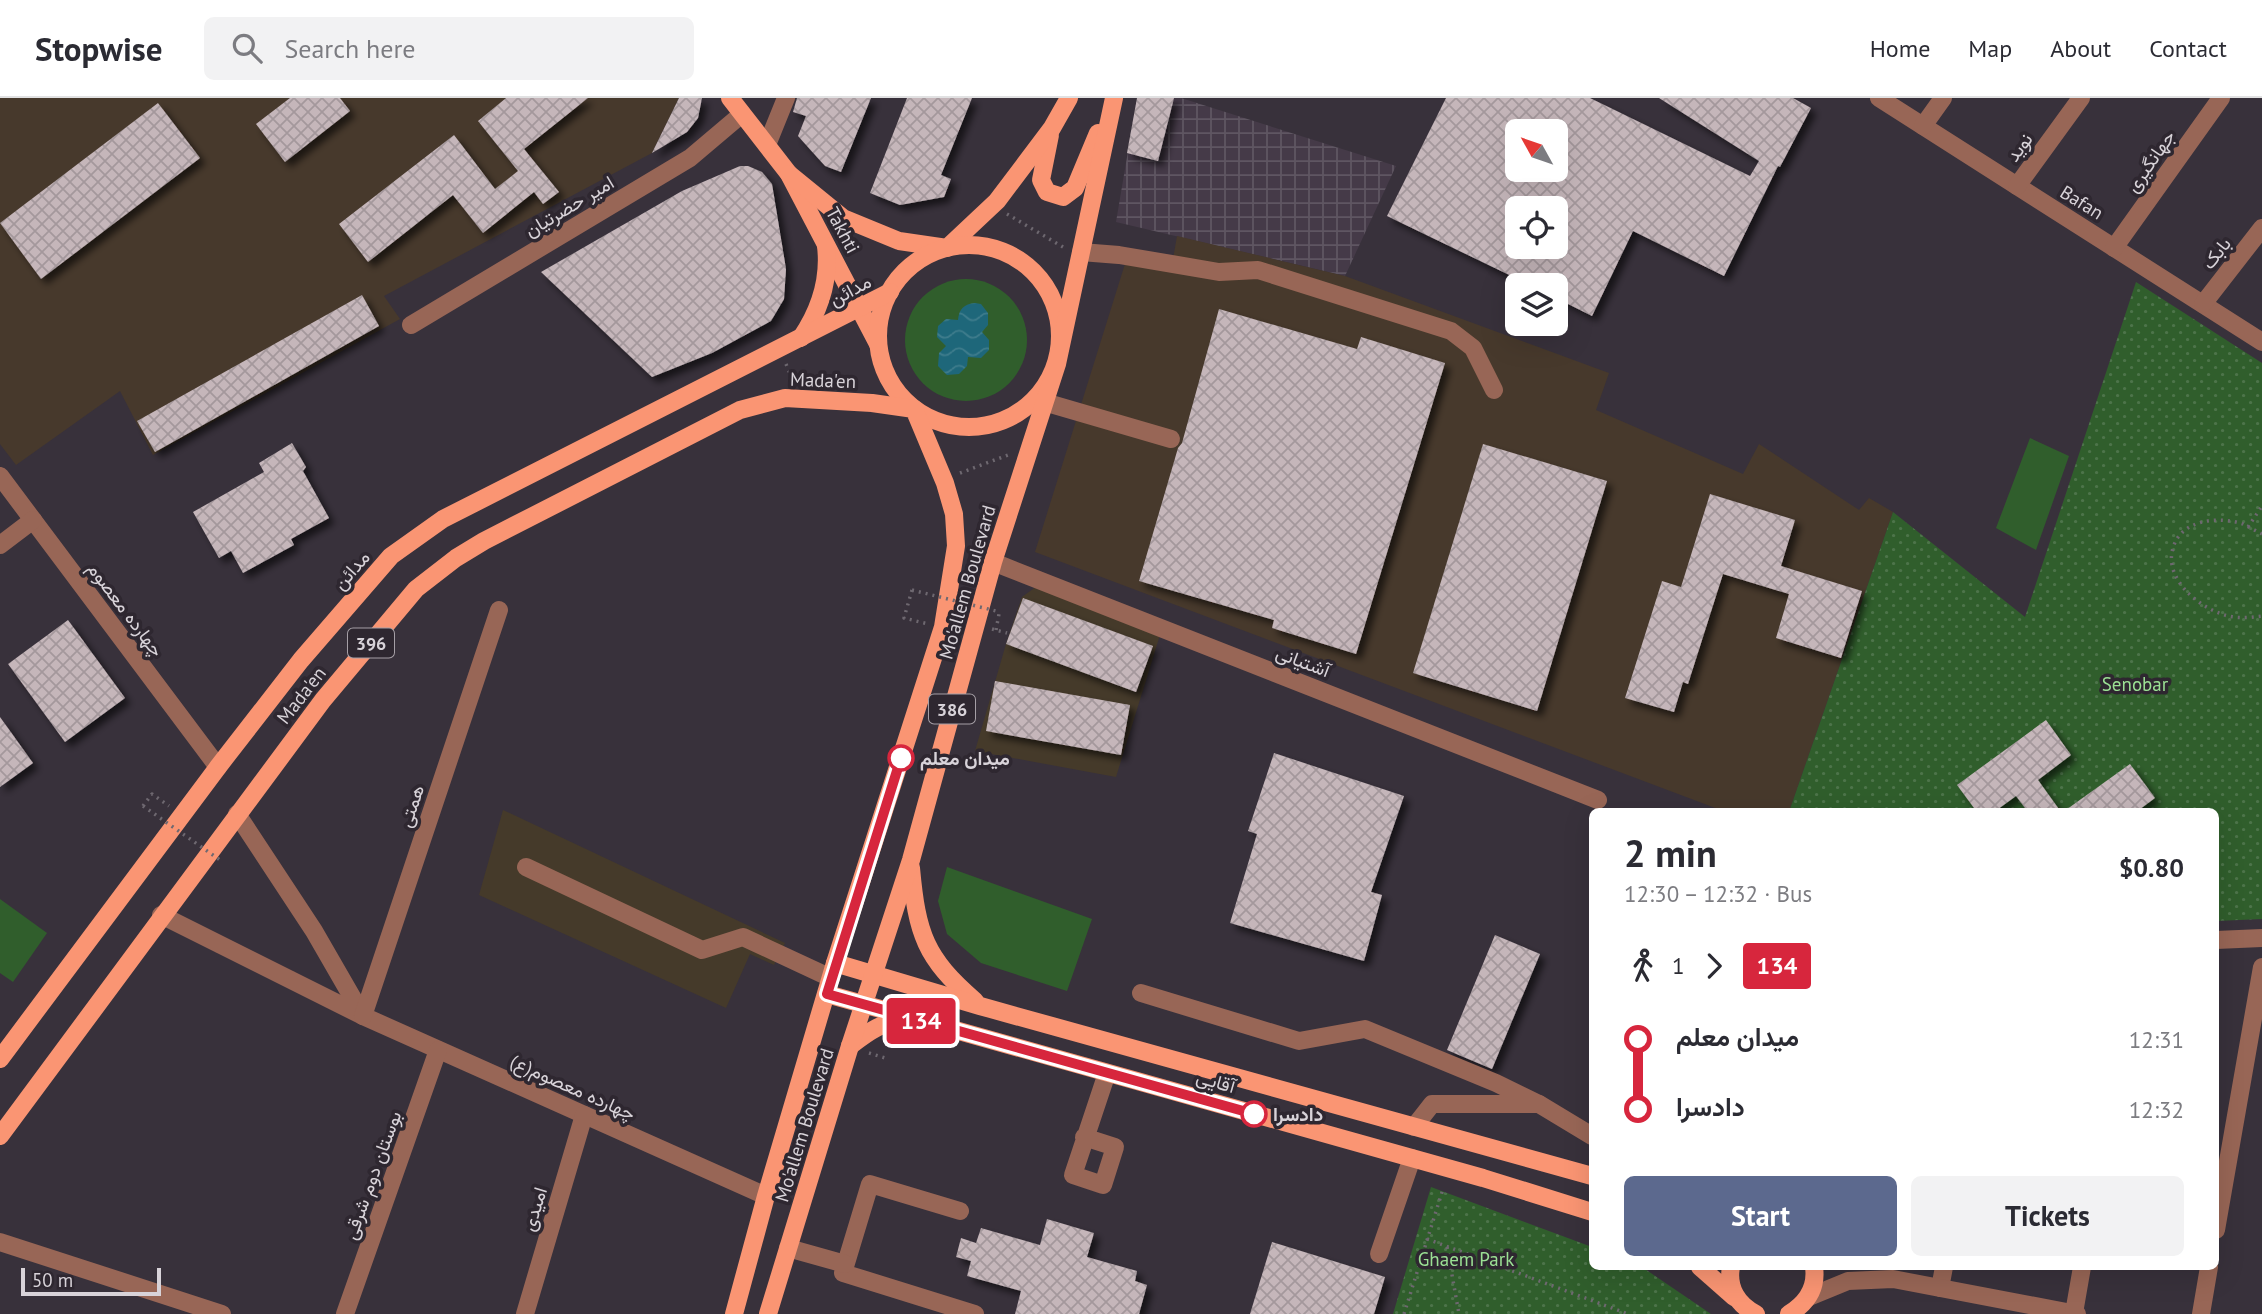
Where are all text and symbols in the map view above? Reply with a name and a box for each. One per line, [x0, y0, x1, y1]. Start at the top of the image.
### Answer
search box [204, 17, 694, 80]
text: Stopwise [35, 27, 162, 70]
icon: search [228, 29, 266, 67]
text: Search here [284, 32, 416, 65]
text: Home [1870, 33, 1930, 64]
text: Map [1968, 33, 2012, 64]
text: About [2050, 33, 2111, 64]
text: Contact [2149, 33, 2227, 64]
north arrow [1505, 119, 1568, 182]
map controls [1505, 119, 1568, 336]
street label: جهانگیری [2120, 125, 2180, 197]
street label: نوید [2001, 128, 2037, 166]
street label: امیر حضرتیان [520, 170, 618, 242]
street label: Bafan [2056, 180, 2108, 224]
button: locate [1505, 196, 1568, 259]
street label: Takhti [821, 203, 865, 257]
street label: بابک [2196, 232, 2236, 274]
street label: مدائن [825, 269, 875, 311]
button: layers [1505, 273, 1568, 336]
street label: Mada'en [789, 367, 857, 393]
street label: Mo'allem Boulevard [933, 502, 1001, 662]
street label: مدائن [327, 545, 375, 595]
street label: چهارده معصوم [81, 557, 169, 662]
road number: 396 [348, 628, 394, 658]
street label: آشتیانی [1273, 640, 1335, 683]
street label: Mada'en [271, 662, 331, 728]
park label: Senobar [2102, 672, 2169, 696]
road number: 386 [929, 694, 975, 724]
marker: میدان معلم [888, 745, 914, 771]
place label: میدان معلم [920, 746, 1010, 771]
street label: همتی [393, 782, 429, 830]
text: 2 min [1624, 828, 1717, 877]
text: $0.80 [2119, 851, 2184, 884]
text: 12:30 – 12:32 · Bus [1624, 879, 1812, 908]
icon: walk [1624, 947, 1662, 985]
icon: forward [1695, 947, 1733, 985]
text: 134 [1757, 950, 1797, 981]
text: 1 [1672, 951, 1685, 980]
line badge: 134 [881, 998, 961, 1044]
text: 134 [901, 1005, 941, 1036]
text: میدان معلم [1676, 1020, 1799, 1053]
text: 12:31 [2129, 1025, 2184, 1054]
street label: Mo'allem Boulevard [769, 1045, 839, 1205]
street label: چهارده معصوم(ع) [506, 1049, 639, 1127]
street label: آقایی [1194, 1064, 1240, 1098]
text: دادسرا [1676, 1090, 1745, 1123]
text: 12:32 [2129, 1095, 2184, 1124]
marker: دادسرا [1241, 1101, 1267, 1127]
place label: دادسرا [1273, 1102, 1323, 1127]
street label: بوستان دوم شرقی [338, 1107, 407, 1243]
button: Start [1624, 1176, 1897, 1256]
button: Tickets [1911, 1176, 2184, 1256]
street label: امیدی [516, 1184, 552, 1234]
park label: Ghaem Park [1418, 1247, 1514, 1271]
scale bar [21, 1265, 161, 1297]
text: 50 m [32, 1268, 73, 1292]

